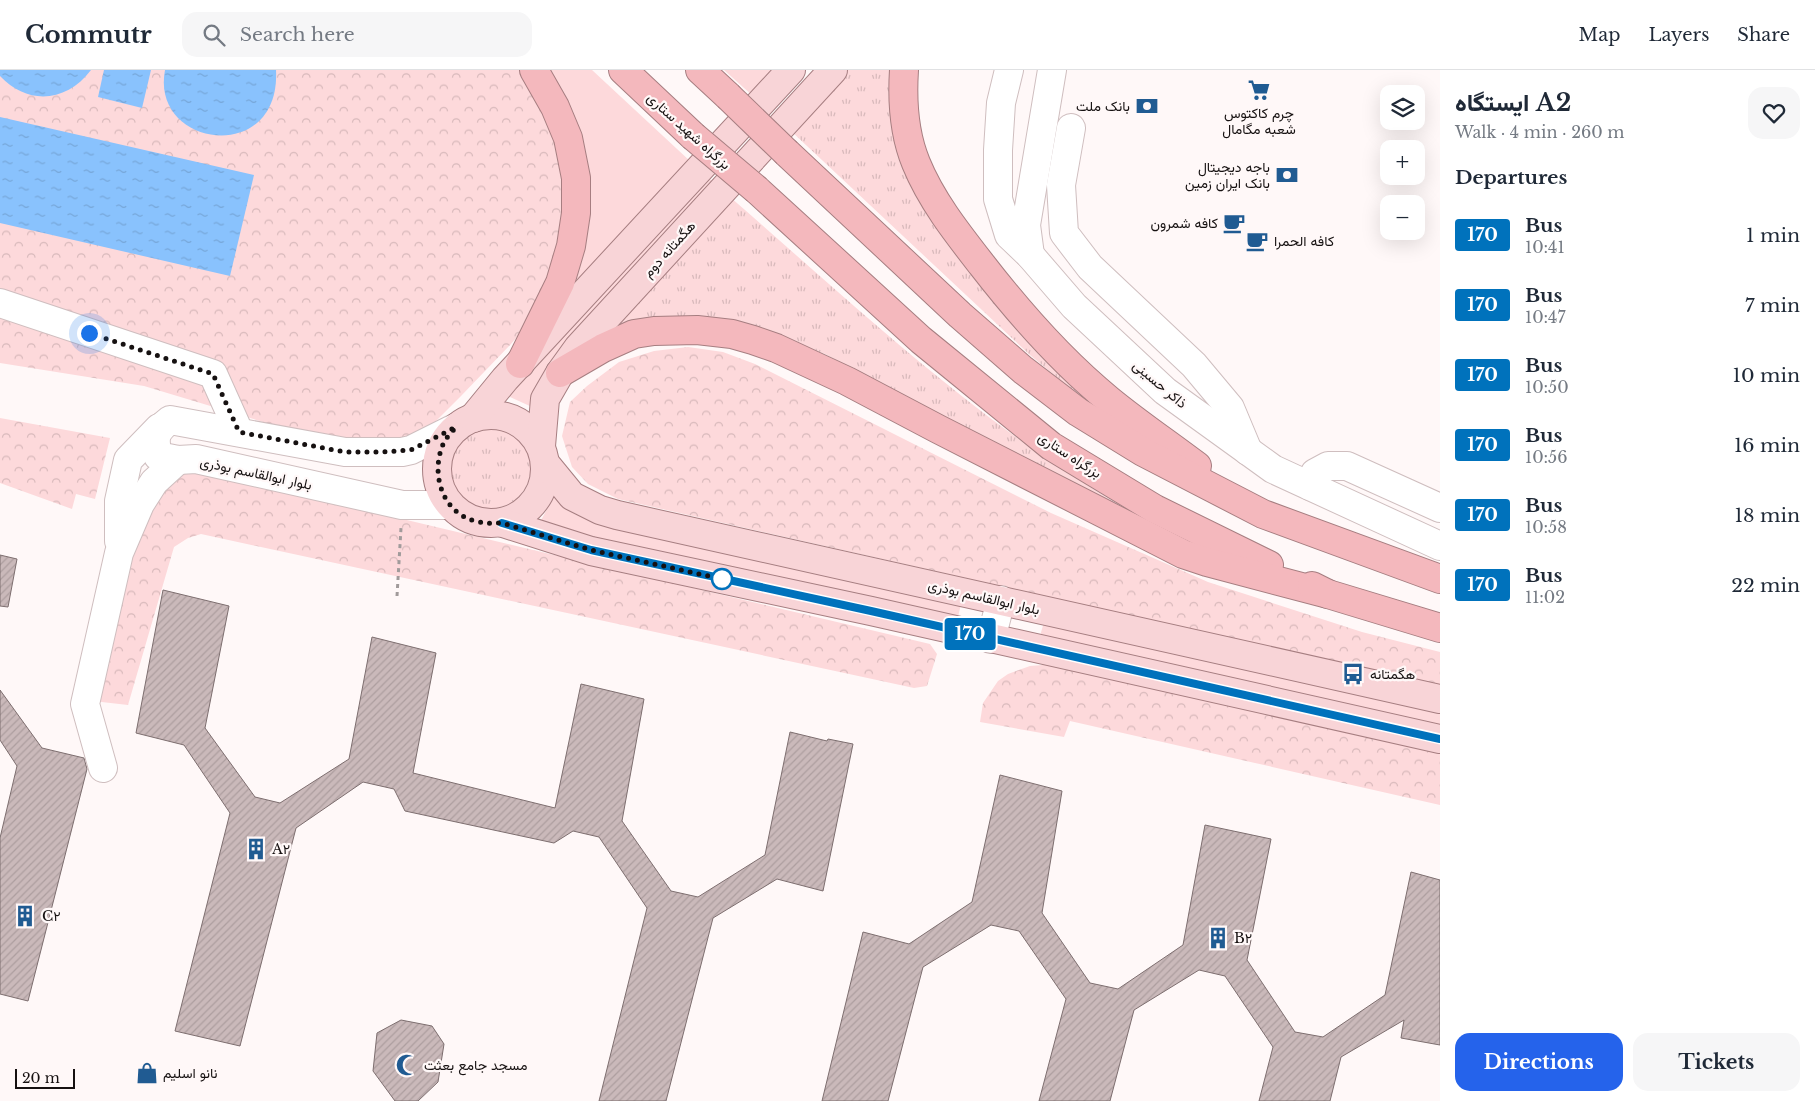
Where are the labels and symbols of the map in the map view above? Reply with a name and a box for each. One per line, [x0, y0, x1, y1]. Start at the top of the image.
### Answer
supermarket icon: چرم کاکتوس شعبه مگامال [1246, 77, 1272, 103]
street label: بزرگراه شهید ستاری [643, 89, 735, 173]
bank icon: بانک ملت [1134, 93, 1160, 119]
place label: بانک ملت [1076, 97, 1130, 115]
place label: چرم کاکتوس شعبه مگامال [1222, 104, 1296, 139]
place label: باجه دیجیتال بانک ایران زمین [1185, 158, 1270, 192]
bank icon: باجه دیجیتال بانک ایران زمین [1274, 162, 1300, 188]
cafe icon: کافه شمرون [1221, 210, 1247, 236]
place label: کافه شمرون [1150, 214, 1218, 232]
street label: هگمتانه دوم [639, 217, 699, 281]
cafe icon: کافه الحمرا [1244, 228, 1270, 254]
place label: کافه الحمرا [1274, 232, 1334, 250]
your location [77, 321, 102, 346]
street label: ذاکر حسینی [1129, 356, 1191, 412]
street label: بزرگراه ستاری [1035, 428, 1105, 482]
street label: بلوار ابوالقاسم بوذری [198, 452, 314, 494]
unlabelled marker [711, 568, 733, 590]
street label: بلوار ابوالقاسم بوذری [926, 575, 1042, 619]
line badge: 170 [941, 618, 999, 650]
bus stop icon: هگمتانه [1340, 661, 1366, 687]
place label: هگمتانه [1370, 665, 1415, 683]
building icon: A۲ [243, 836, 269, 862]
place label: A۲ [271, 840, 290, 858]
building icon: C۲ [12, 903, 38, 929]
place label: C۲ [42, 907, 61, 925]
building icon: B۲ [1205, 925, 1231, 951]
place label: B۲ [1234, 929, 1252, 947]
mosque icon: مسجد جامع بعثت [394, 1052, 420, 1078]
place label: مسجد جامع بعثت [424, 1056, 527, 1076]
shop icon: نانو اسلیم [134, 1060, 160, 1086]
place label: نانو اسلیم [163, 1064, 218, 1082]
scale bar [15, 1066, 75, 1089]

